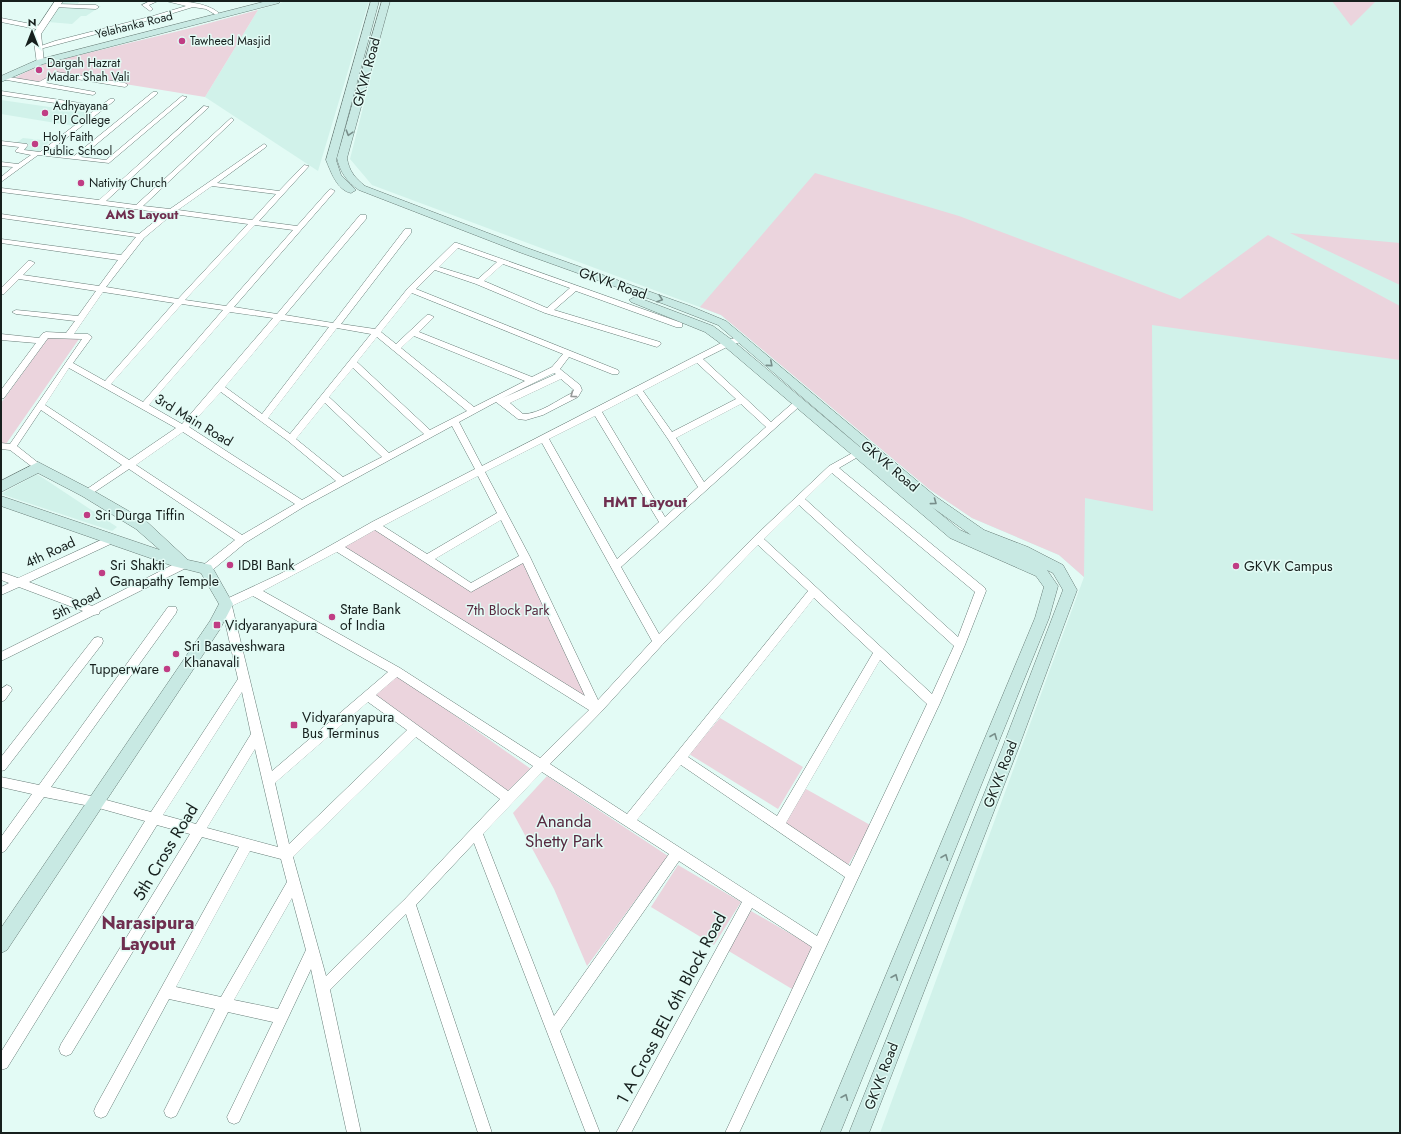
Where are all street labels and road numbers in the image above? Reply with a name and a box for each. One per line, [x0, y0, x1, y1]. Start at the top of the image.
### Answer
street label: Yelahanka Road [93, 7, 175, 43]
street label: GKVK Road [347, 35, 385, 109]
street label: GKVK Road [576, 262, 650, 304]
street label: 3rd Main Road [151, 389, 237, 451]
street label: GKVK Road [856, 436, 924, 496]
street label: 4th Road [22, 532, 78, 572]
street label: 5th Road [48, 583, 104, 625]
street label: GKVK Road [978, 737, 1022, 811]
street label: 5th Cross Road [126, 799, 204, 905]
street label: 1 A Cross BEL 6th Block Road [610, 908, 732, 1108]
street label: GKVK Road [859, 1039, 903, 1113]

